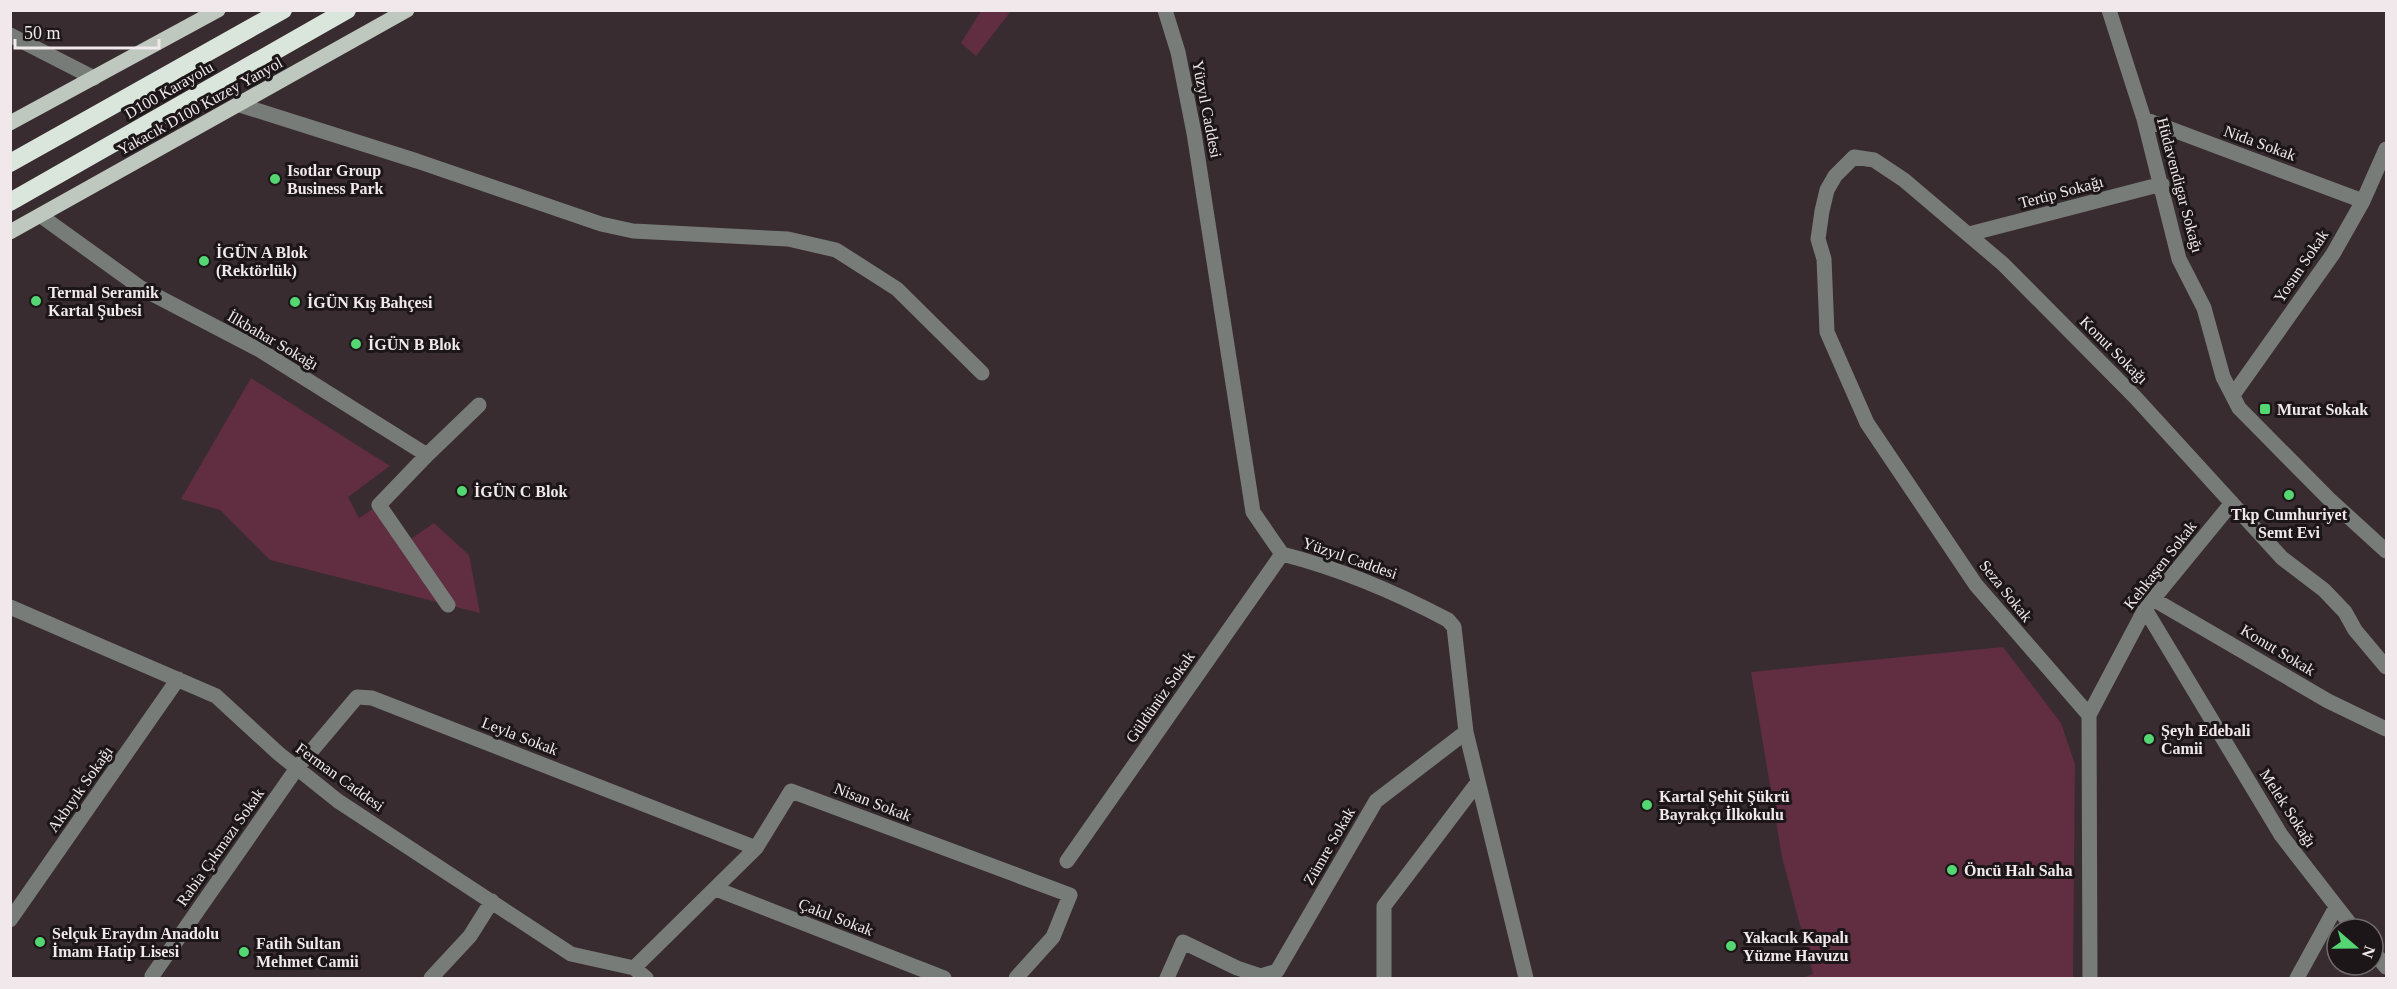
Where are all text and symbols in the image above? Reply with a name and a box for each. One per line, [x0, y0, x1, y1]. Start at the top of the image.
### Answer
scale bar [15, 12, 159, 50]
text: 50 m [24, 23, 61, 43]
street label: Yakacık D100 Kuzey Yanyol [115, 53, 286, 159]
street label: D100 Karayolu [122, 58, 217, 123]
street label: Yüzyıl Caddesi [1188, 59, 1225, 160]
street label: Hüdavendigar Sokağı [2153, 116, 2206, 255]
street label: Nida Sokak [2222, 122, 2298, 164]
place label: Isotlar Group Business Park [287, 162, 384, 197]
marker: Isotlar Group Business Park [268, 172, 282, 186]
street label: Tertip Sokağı [2017, 172, 2106, 212]
street label: Yosun Sokak [2270, 226, 2332, 306]
place label: İGÜN A Blok (Rektörlük) [216, 243, 308, 280]
marker: İGÜN A Blok (Rektörlük) [197, 254, 211, 268]
place label: Termal Seramik Kartal Şubesi [48, 284, 159, 320]
place label: İGÜN Kış Bahçesi [307, 293, 433, 312]
marker: Termal Seramik Kartal Şubesi [29, 294, 43, 308]
marker: İGÜN Kış Bahçesi [288, 295, 302, 309]
street label: İlkbahar Sokağı [224, 307, 322, 374]
street label: Konut Sokağı [2076, 313, 2152, 388]
place label: İGÜN B Blok [368, 335, 461, 353]
marker: İGÜN B Blok [349, 337, 363, 351]
place label: Murat Sokak [2277, 401, 2368, 418]
marker: Murat Sokak [2258, 402, 2272, 416]
place label: İGÜN C Blok [474, 482, 567, 500]
marker: İGÜN C Blok [455, 484, 469, 498]
marker: Tkp Cumhuriyet Semt Evi [2282, 488, 2296, 502]
place label: Tkp Cumhuriyet Semt Evi [2231, 506, 2348, 541]
street label: Kehkaşen Sokak [2120, 518, 2200, 613]
street label: Yüzyıl Caddesi [1300, 534, 1400, 583]
street label: Seza Sokak [1976, 557, 2036, 625]
street label: Konut Sokak [2238, 621, 2318, 679]
street label: Güldünüz Sokak [1122, 648, 1198, 746]
street label: Leyla Sokak [479, 714, 561, 759]
place label: Şeyh Edebali Camii [2161, 722, 2251, 757]
marker: Şeyh Edebali Camii [2142, 732, 2156, 746]
street label: Ferman Caddesi [293, 739, 388, 815]
street label: Akbıyık Sokağı [44, 742, 117, 836]
street label: Melek Sokağı [2256, 766, 2320, 851]
street label: Nisan Sokak [832, 779, 914, 825]
street label: Rabia Çıkmazı Sokak [173, 785, 268, 910]
place label: Kartal Şehit Şükrü Bayrakçı İlkokulu [1659, 788, 1790, 824]
marker: Kartal Şehit Şükrü Bayrakçı İlkokulu [1640, 798, 1654, 812]
street label: Zümre Sokak [1300, 804, 1358, 888]
place label: Öncü Halı Saha [1964, 862, 2072, 879]
marker: Öncü Halı Saha [1945, 863, 1959, 877]
street label: Çakıl Sokak [796, 895, 876, 940]
north arrow [2325, 917, 2385, 977]
place label: Selçuk Eraydın Anadolu İmam Hatip Lisesi [52, 925, 219, 961]
place label: Yakacık Kapalı Yüzme Havuzu [1743, 929, 1849, 964]
marker: Selçuk Eraydın Anadolu İmam Hatip Lisesi [33, 935, 47, 949]
place label: Fatih Sultan Mehmet Camii [256, 935, 359, 970]
marker: Yakacık Kapalı Yüzme Havuzu [1724, 939, 1738, 953]
text: N [2359, 944, 2379, 961]
marker: Fatih Sultan Mehmet Camii [237, 945, 251, 959]

